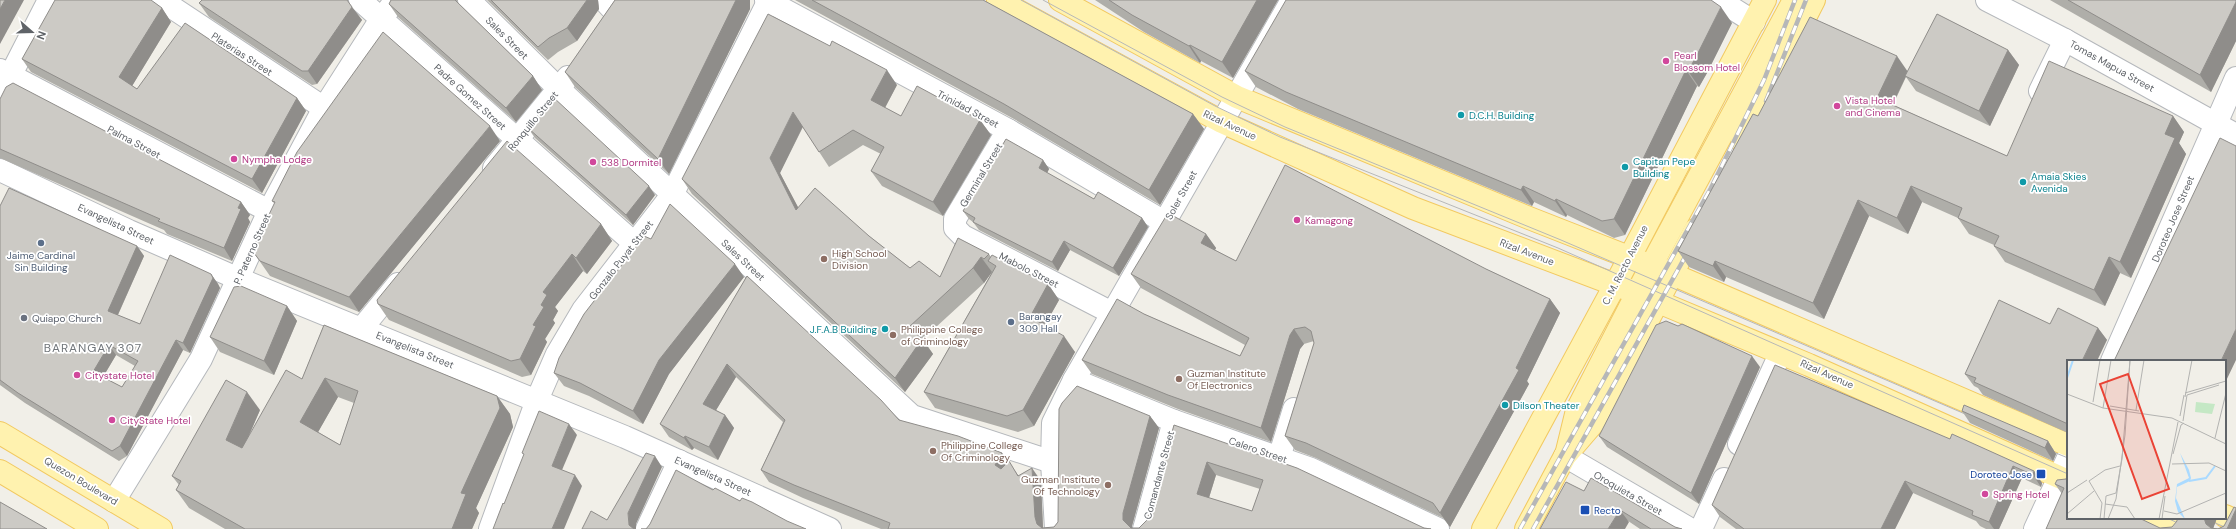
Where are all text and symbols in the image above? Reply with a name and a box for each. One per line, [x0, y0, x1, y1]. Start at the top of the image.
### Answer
north arrow [12, 12, 52, 52]
street label: Sales Street [483, 14, 531, 62]
text: N [33, 29, 49, 42]
street label: Platerias Street [209, 29, 275, 79]
street label: Tomas Mapua Street [2067, 37, 2157, 95]
place label: Pearl Blossom Hotel [1674, 49, 1740, 74]
marker: Pearl Blossom Hotel [1661, 56, 1671, 66]
street label: Padre Gomez Street [431, 61, 509, 133]
street label: Trinidad Street [935, 87, 1001, 131]
street label: Ronquillo Street [505, 88, 561, 153]
place label: Vista Hotel and Cinema [1845, 94, 1900, 119]
marker: Vista Hotel and Cinema [1832, 101, 1842, 111]
street label: Rizal Avenue [1201, 107, 1259, 143]
place label: D.C.H. Building [1469, 109, 1535, 122]
marker: D.C.H. Building [1456, 110, 1466, 120]
street label: Palma Street [105, 123, 163, 162]
street label: Germinal Street [957, 140, 1005, 210]
place label: Nympha Lodge [242, 153, 312, 166]
marker: Nympha Lodge [229, 154, 239, 164]
place label: Capitan Pepe Building [1633, 155, 1695, 180]
place label: 538 Dormitel [601, 156, 661, 169]
marker: 538 Dormitel [588, 157, 598, 167]
marker: Capitan Pepe Building [1620, 162, 1630, 172]
street label: Soler Street [1162, 168, 1200, 222]
place label: Amaia Skies Avenida [2031, 170, 2086, 195]
street label: Doroteo Jose Street [2149, 174, 2197, 264]
marker: Amaia Skies Avenida [2018, 177, 2028, 187]
street label: Evangelista Street [76, 201, 156, 247]
street label: P. Paterno Street [231, 211, 274, 287]
place label: Kamagong [1305, 214, 1353, 227]
marker: Kamagong [1292, 215, 1302, 225]
street label: Gonzalo Puyat Street [586, 218, 656, 302]
street label: C. M. Recto Avenue [1599, 223, 1651, 307]
street label: Sales Street [718, 236, 768, 284]
street label: Rizal Avenue [1498, 236, 1556, 268]
marker: Jaime Cardinal Sin Building [36, 238, 46, 248]
place label: High School Division [832, 247, 887, 272]
place label: Jaime Cardinal Sin Building [7, 249, 75, 274]
street label: Mabolo Street [997, 249, 1061, 291]
marker: High School Division [819, 254, 829, 264]
place label: Barangay 309 Hall [1019, 310, 1062, 335]
place label: Quiapo Church [32, 312, 102, 325]
marker: Quiapo Church [19, 313, 29, 323]
marker: Barangay 309 Hall [1006, 317, 1016, 327]
place label: J.F.A.B Building [810, 323, 877, 336]
place label: Philippine College of Criminology [901, 323, 983, 348]
marker: J.F.A.B Building [880, 324, 890, 334]
street label: Evangelista Street [374, 328, 456, 372]
marker: Philippine College of Criminology [888, 330, 898, 340]
district label: BARANGAY 307 [44, 340, 142, 356]
street label: Rizal Avenue [1798, 356, 1856, 392]
inset map [2067, 360, 2226, 519]
place label: Guzman Institute Of Electronics [1187, 367, 1266, 392]
place label: Citystate Hotel [85, 369, 154, 382]
marker: Citystate Hotel [72, 370, 82, 380]
marker: Guzman Institute Of Electronics [1174, 374, 1184, 384]
place label: Dilson Theater [1513, 399, 1580, 412]
marker: Dilson Theater [1500, 400, 1510, 410]
place label: CityState Hotel [120, 414, 190, 427]
marker: CityState Hotel [107, 415, 117, 425]
street label: Comandante Street [1141, 429, 1177, 521]
street label: Calero Street [1227, 434, 1289, 466]
place label: Philippine College Of Criminology [941, 439, 1023, 464]
marker: Philippine College Of Criminology [928, 446, 938, 456]
street label: Evangelista Street [673, 453, 753, 499]
street label: Quezon Boulevard [42, 454, 120, 508]
street label: Oroquieta Street [1591, 468, 1665, 518]
place label: Doroteo Jose [1970, 468, 2032, 481]
marker: Doroteo Jose [2035, 468, 2047, 480]
place label: Guzman Institute Of Technology [1021, 473, 1100, 498]
marker: Guzman Institute Of Technology [1103, 480, 1113, 490]
place label: Spring Hotel [1993, 488, 2049, 501]
marker: Spring Hotel [1980, 489, 1990, 499]
marker: Recto [1579, 504, 1591, 516]
place label: Recto [1594, 504, 1621, 517]

